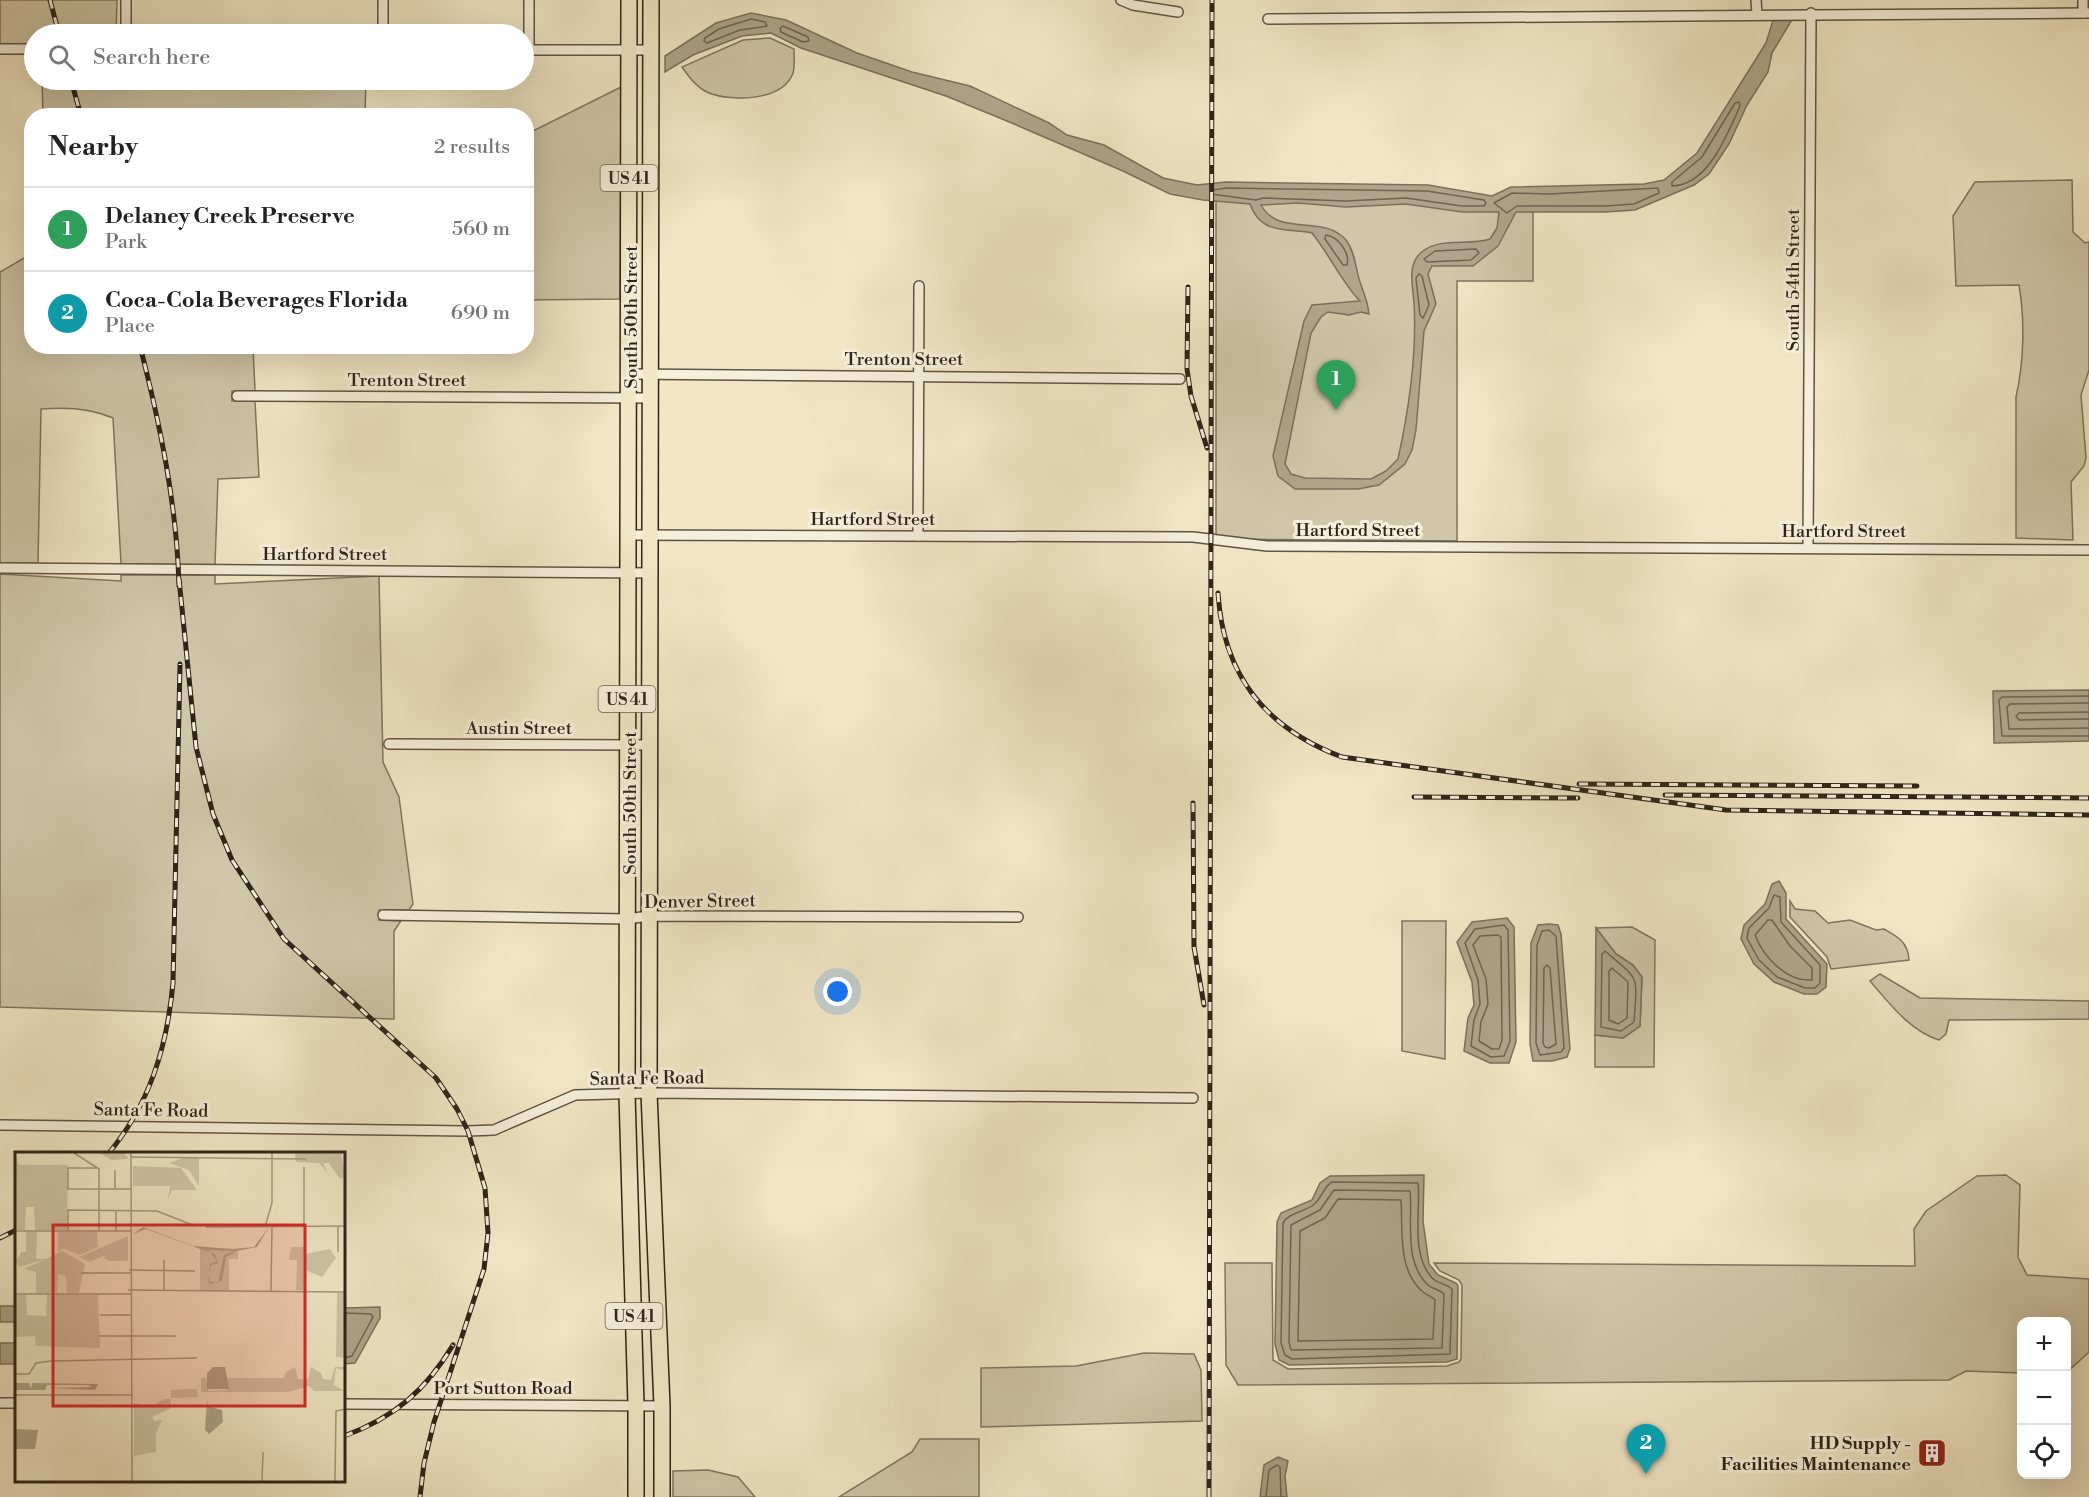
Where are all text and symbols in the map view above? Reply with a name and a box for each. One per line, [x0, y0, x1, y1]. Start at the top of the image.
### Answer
search box [24, 24, 534, 90]
icon: search [45, 41, 78, 74]
text: Search here [93, 44, 210, 71]
text: Nearby [48, 131, 138, 163]
text: 2 results [434, 135, 510, 160]
road number: US 41 [600, 165, 658, 191]
text: Delaney Creek Preserve [105, 203, 355, 230]
street label: South 54th Street [1782, 208, 1805, 351]
text: 1 [63, 217, 72, 242]
text: 560 m [452, 217, 510, 242]
text: Park [105, 230, 147, 255]
street label: South 50th Street [620, 245, 643, 389]
text: Coca-Cola Beverages Florida [105, 287, 408, 314]
text: 2 [61, 301, 74, 326]
text: 690 m [451, 301, 510, 326]
text: Place [105, 314, 155, 339]
street label: Trenton Street [845, 348, 964, 371]
pin: 1 [1316, 360, 1356, 410]
street label: Trenton Street [348, 369, 467, 392]
street label: Hartford Street [811, 508, 936, 531]
street label: Hartford Street [1296, 519, 1421, 542]
street label: Hartford Street [1782, 520, 1907, 543]
street label: Hartford Street [263, 543, 388, 566]
road number: US 41 [598, 686, 656, 712]
street label: Austin Street [465, 717, 573, 740]
street label: South 50th Street [619, 731, 642, 875]
street label: Denver Street [644, 889, 757, 914]
your location [823, 977, 852, 1006]
street label: Santa Fe Road [589, 1066, 705, 1091]
street label: Santa Fe Road [93, 1098, 209, 1123]
inset map [15, 1152, 345, 1482]
road number: US 41 [606, 1303, 662, 1329]
map controls [2017, 1317, 2071, 1479]
button: + [2017, 1317, 2071, 1371]
button: − [2017, 1371, 2071, 1425]
street label: Port Sutton Road [434, 1377, 573, 1400]
pin: 2 [1626, 1424, 1666, 1474]
button: locate [2017, 1425, 2071, 1479]
place label: HD Supply - Facilities Maintenance [1721, 1432, 1911, 1476]
building icon: HD Supply - Facilities Maintenance [1916, 1437, 1948, 1469]

